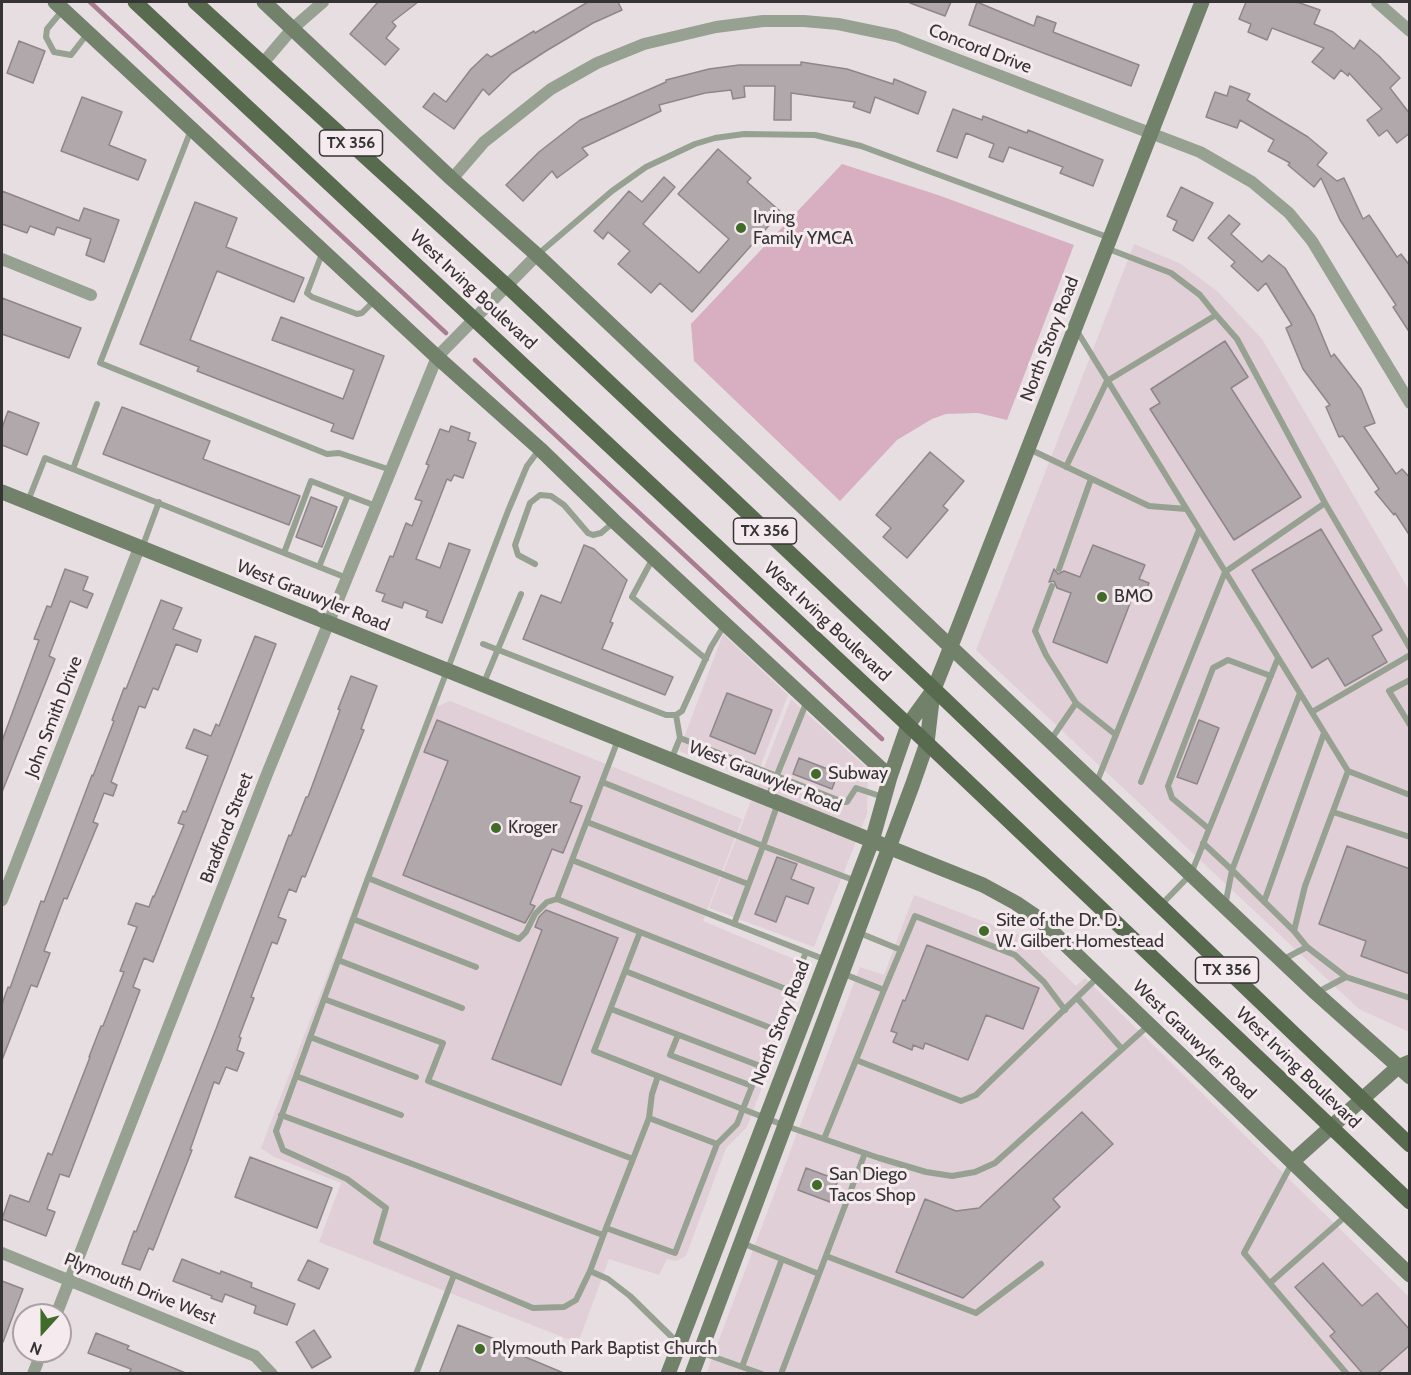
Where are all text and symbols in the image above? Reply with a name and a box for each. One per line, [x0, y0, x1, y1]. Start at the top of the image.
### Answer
street label: Concord Drive [925, 19, 1035, 79]
road number: TX 356 [320, 130, 382, 156]
place label: Irving Family YMCA [753, 207, 853, 250]
marker: Irving Family YMCA [734, 221, 748, 235]
street label: West Irving Boulevard [405, 226, 541, 354]
street label: North Story Road [1016, 274, 1084, 404]
road number: TX 356 [734, 518, 796, 544]
street label: West Grauwyler Road [233, 555, 393, 637]
street label: West Irving Boulevard [759, 558, 895, 686]
place label: BMO [1114, 586, 1153, 608]
marker: BMO [1095, 590, 1109, 604]
street label: John Smith Drive [21, 653, 87, 781]
street label: West Grauwyler Road [685, 736, 845, 818]
place label: Subway [828, 763, 888, 785]
marker: Subway [809, 767, 823, 781]
street label: Bradford Street [196, 770, 258, 886]
place label: Kroger [508, 817, 557, 839]
marker: Kroger [489, 821, 503, 835]
place label: Site of the Dr. D. W. Gilbert Homestead [996, 910, 1164, 952]
marker: Site of the Dr. D. W. Gilbert Homestead [977, 924, 991, 938]
road number: TX 356 [1196, 957, 1258, 983]
street label: North Story Road [747, 958, 815, 1088]
street label: West Grauwyler Road [1128, 976, 1260, 1104]
street label: West Irving Boulevard [1231, 1003, 1365, 1133]
place label: San Diego Tacos Shop [829, 1164, 916, 1206]
marker: San Diego Tacos Shop [810, 1178, 824, 1192]
street label: Plymouth Drive West [61, 1249, 219, 1329]
north arrow [12, 1303, 72, 1363]
text: N [27, 1338, 45, 1359]
place label: Plymouth Park Baptist Church [492, 1338, 717, 1360]
marker: Plymouth Park Baptist Church [473, 1342, 487, 1356]

